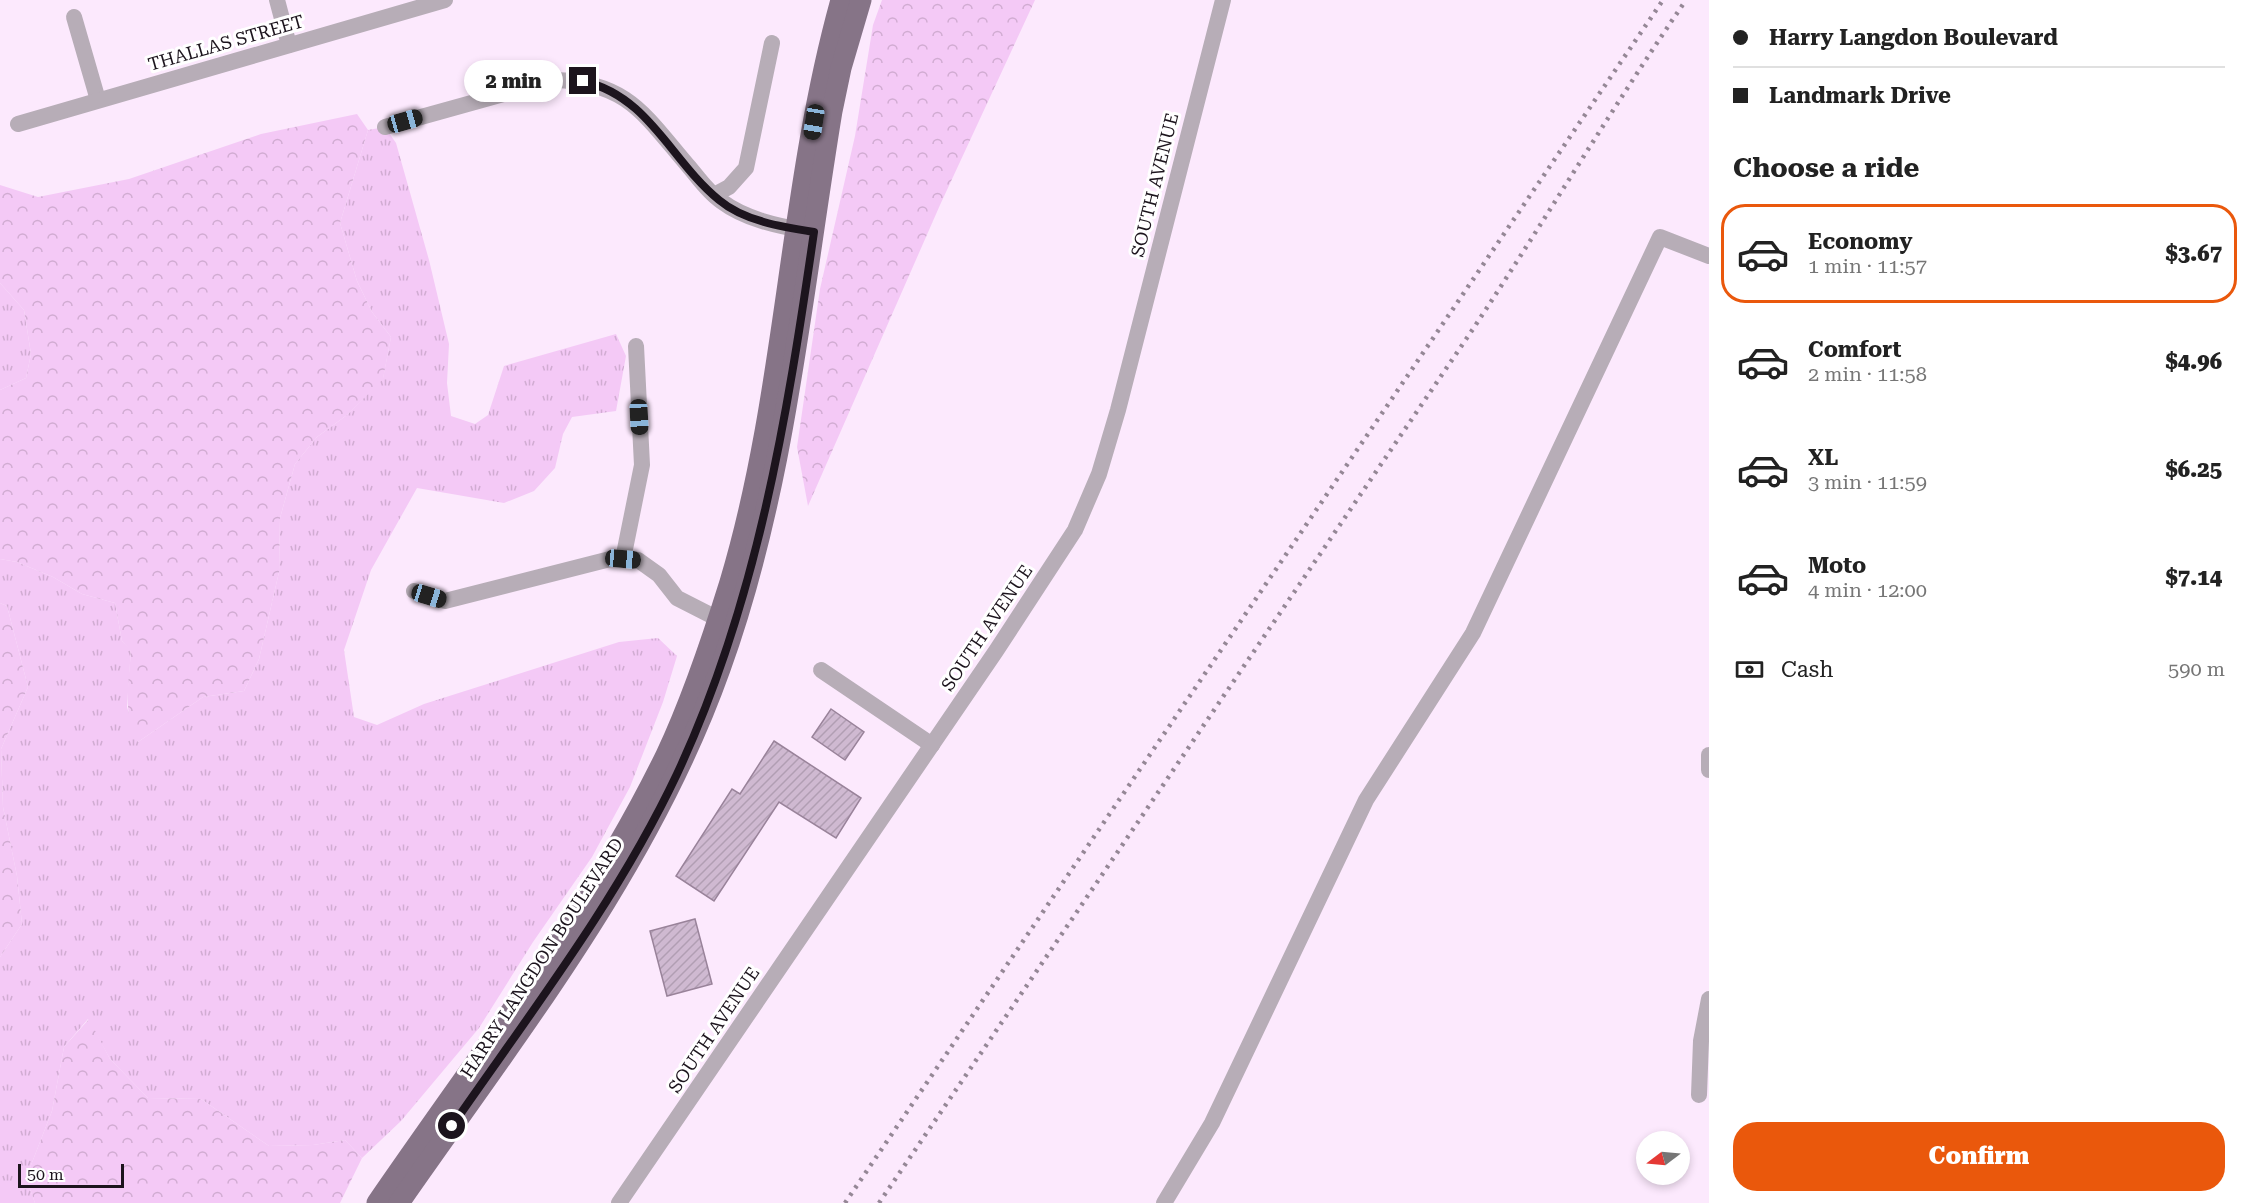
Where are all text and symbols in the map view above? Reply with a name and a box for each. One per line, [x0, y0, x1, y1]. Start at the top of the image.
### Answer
street label: THALLAS STREET [146, 10, 306, 75]
text: Harry Langdon Boulevard [1769, 25, 2058, 50]
callout: 2 min [463, 60, 562, 102]
route end [569, 67, 596, 94]
text: 2 min [485, 69, 542, 93]
text: Landmark Drive [1769, 83, 1951, 108]
car [802, 103, 826, 141]
car [385, 107, 425, 135]
street label: SOUTH AVENUE [1126, 111, 1183, 259]
text: Choose a ride [1733, 152, 1919, 184]
icon: car [1736, 227, 1790, 281]
text: Economy [1808, 229, 1912, 254]
text: $3.67 [2165, 241, 2222, 266]
text: 1 min · 11:57 [1808, 254, 1927, 278]
icon: car [1736, 335, 1790, 389]
text: Comfort [1808, 337, 1901, 362]
text: $4.96 [2165, 349, 2222, 374]
text: 2 min · 11:58 [1808, 362, 1927, 386]
car [629, 399, 649, 435]
icon: car [1736, 443, 1790, 497]
text: XL [1808, 445, 1838, 470]
text: $6.25 [2165, 457, 2222, 482]
text: 3 min · 11:59 [1808, 470, 1927, 494]
car [604, 548, 642, 570]
icon: car [1736, 551, 1790, 605]
text: Moto [1808, 553, 1866, 578]
street label: SOUTH AVENUE [937, 561, 1037, 695]
text: $7.14 [2165, 565, 2222, 590]
text: 4 min · 12:00 [1808, 578, 1927, 602]
car [409, 582, 449, 610]
icon: cash [1733, 653, 1766, 686]
text: Cash [1781, 657, 1833, 682]
text: 590 m [2168, 657, 2225, 681]
street label: HARRY LANGDON BOULEVARD [456, 834, 627, 1082]
street label: SOUTH AVENUE [664, 963, 764, 1097]
route start [438, 1112, 465, 1139]
button: Confirm [1733, 1122, 2225, 1191]
north arrow [1636, 1131, 1690, 1185]
map controls [1636, 1131, 1690, 1185]
scale bar [18, 1161, 124, 1188]
text: 50 m [27, 1165, 64, 1184]

